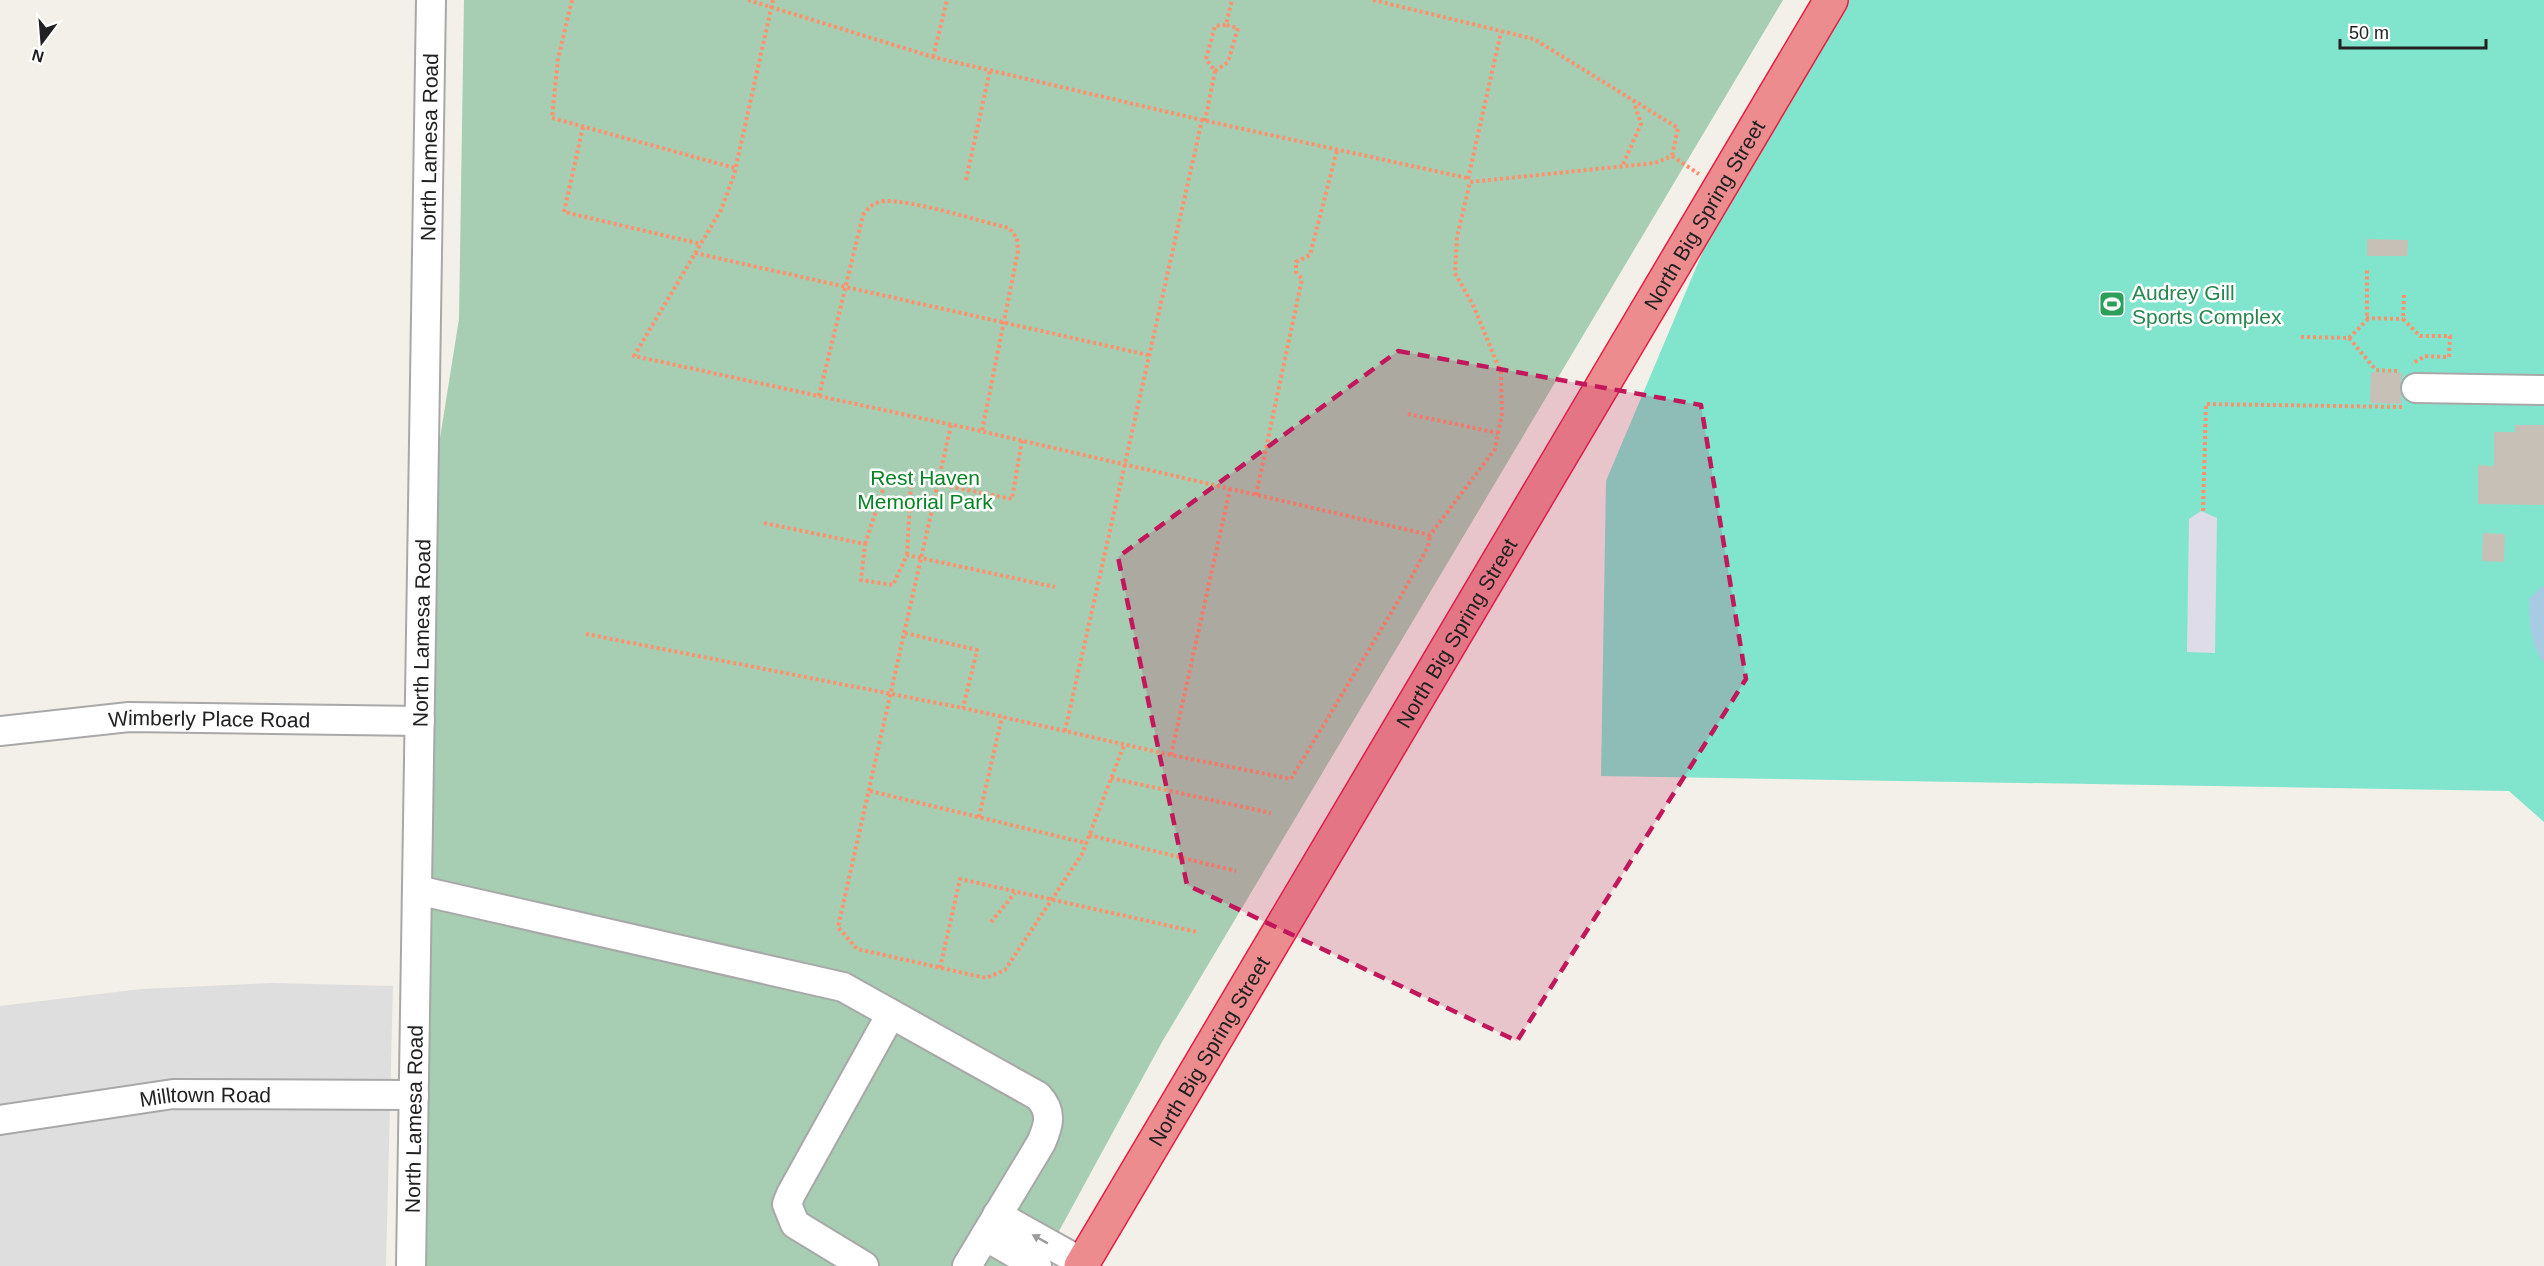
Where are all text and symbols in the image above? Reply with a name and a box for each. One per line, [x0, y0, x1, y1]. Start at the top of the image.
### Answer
north arrow [12, 12, 72, 72]
scale bar [2340, 12, 2486, 50]
text: 50 m [2349, 23, 2389, 43]
text: N [30, 46, 46, 66]
street label: North Lamesa Road [416, 53, 442, 241]
street label: North Big Spring Street [1639, 116, 1769, 313]
place label: Audrey Gill Sports Complex [2132, 281, 2282, 328]
sports icon: Audrey Gill Sports Complex [2097, 289, 2127, 319]
park label: Rest Haven Memorial Park [857, 466, 993, 513]
street label: North Big Spring Street [1391, 534, 1521, 732]
street label: North Lamesa Road [408, 539, 434, 727]
street label: Wimberly Place Road [107, 705, 310, 731]
street label: North Big Spring Street [1143, 952, 1273, 1150]
street label: North Lamesa Road [400, 1025, 426, 1213]
street label: Milltown Road [138, 1082, 271, 1110]
one-way arrow [1031, 1234, 1048, 1244]

